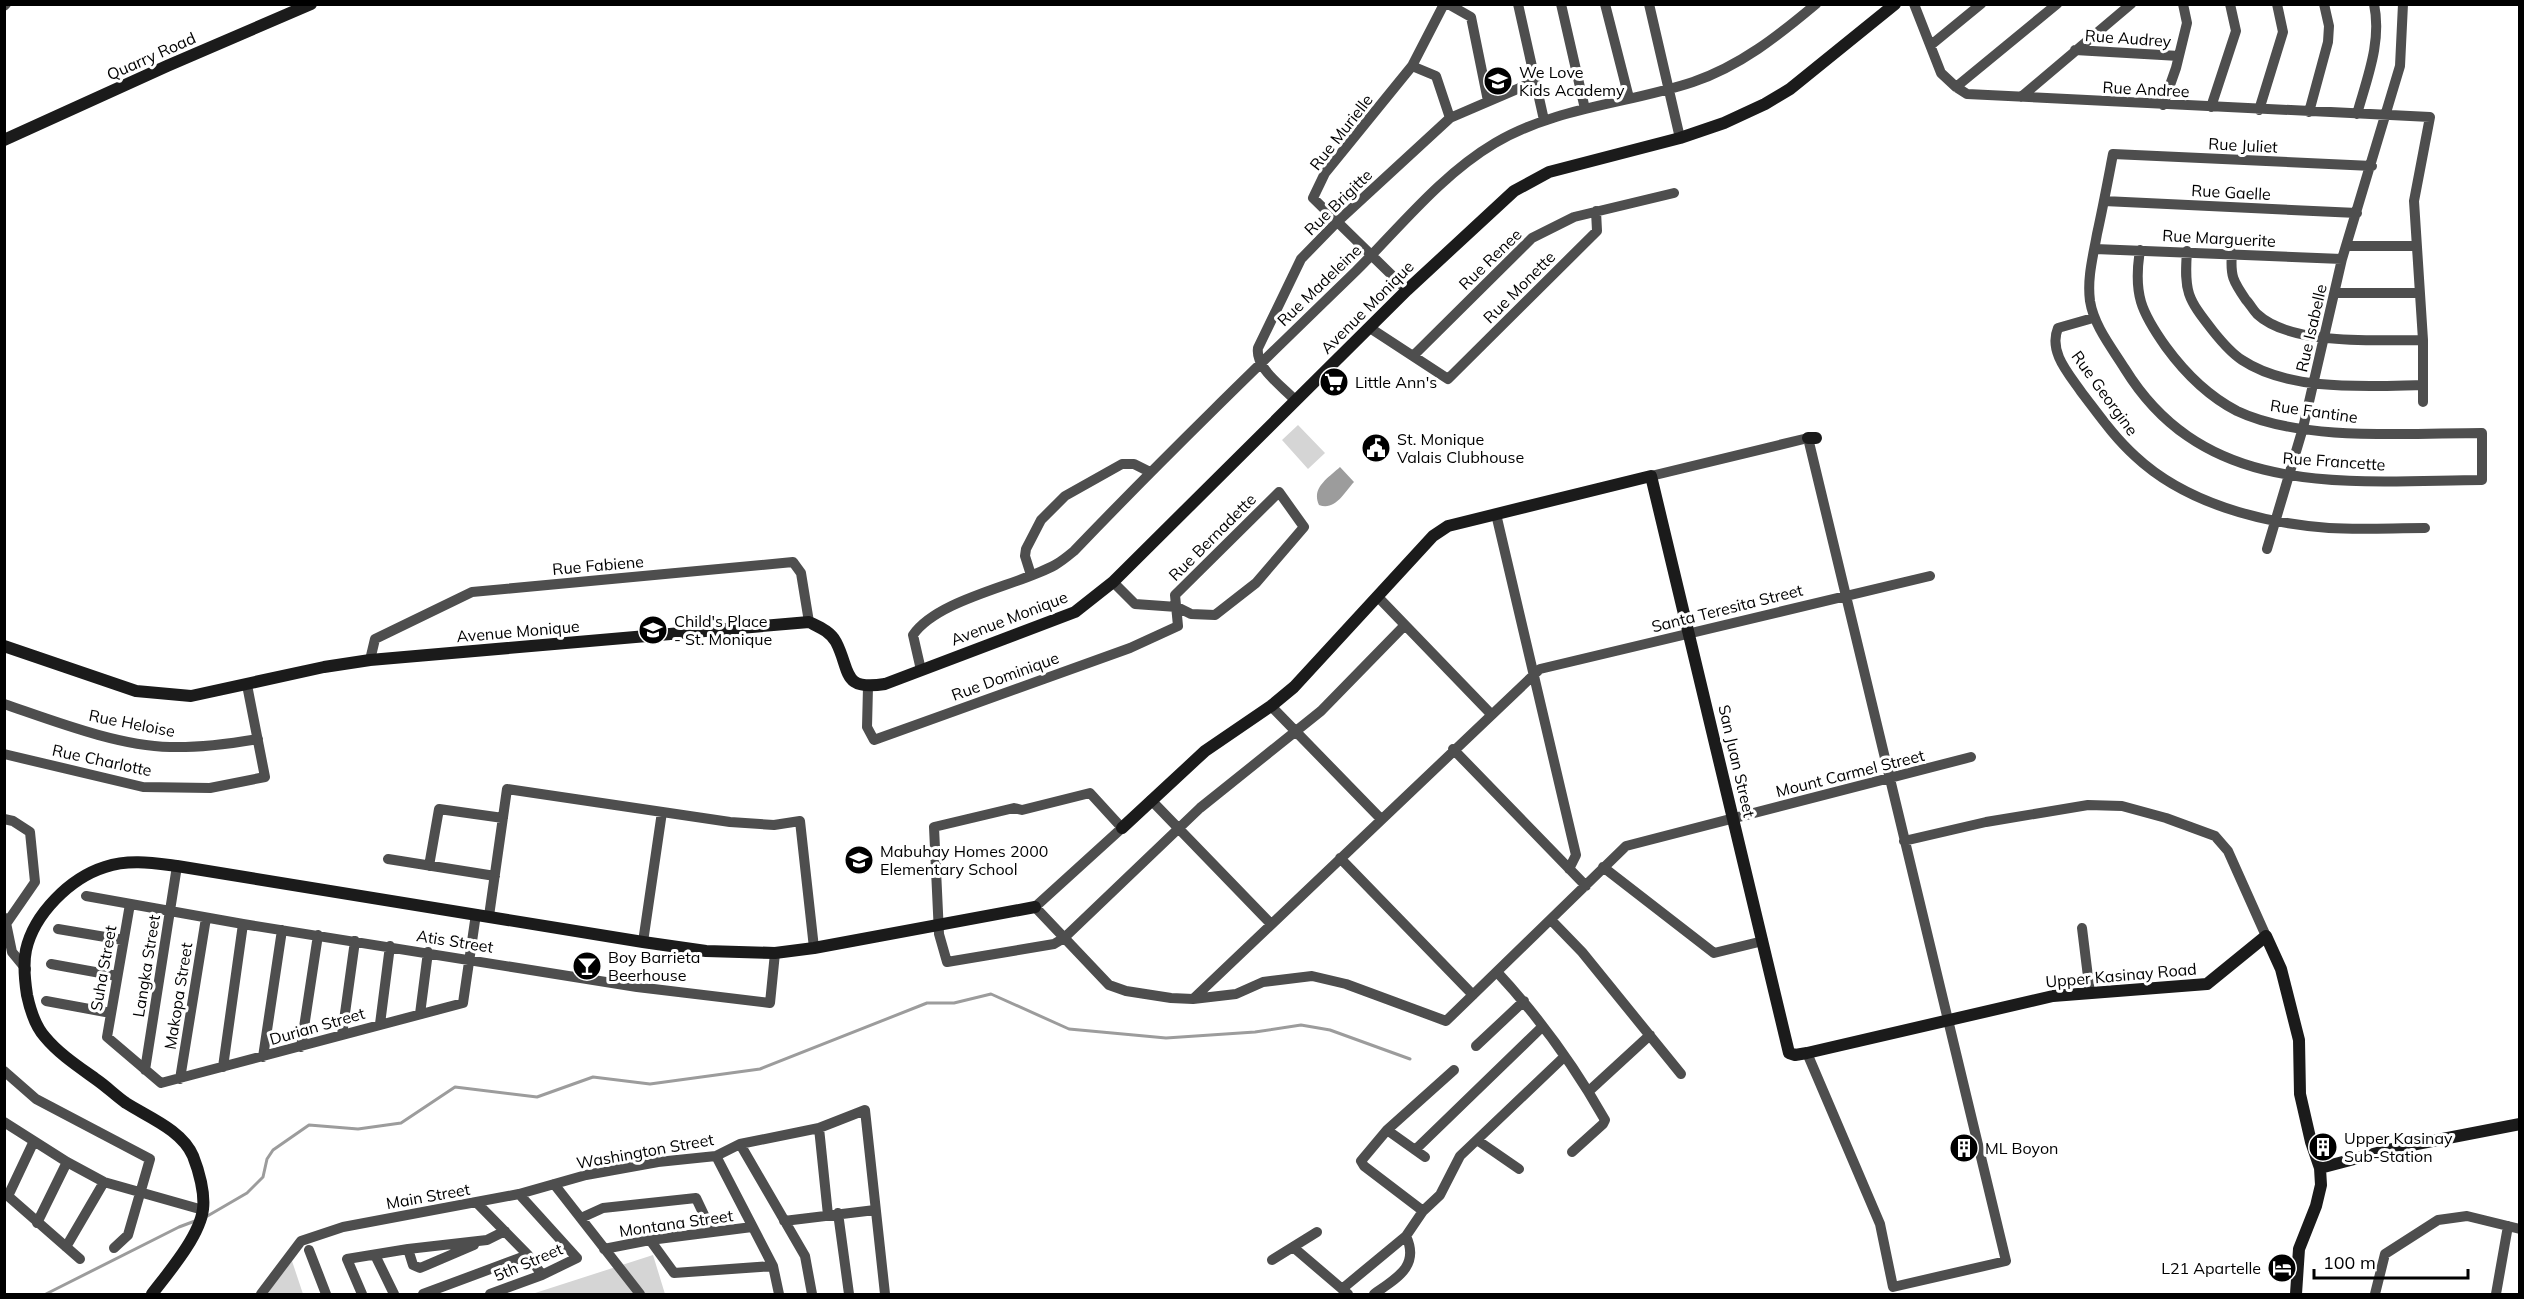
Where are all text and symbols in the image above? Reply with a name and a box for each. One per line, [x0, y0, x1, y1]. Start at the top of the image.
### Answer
street label: Rue Audrey [2084, 25, 2172, 51]
street label: Quarry Road [103, 28, 199, 84]
place label: We Love Kids Academy [1519, 62, 1625, 100]
school or university icon: We Love Kids Academy [1482, 65, 1514, 97]
street label: Rue Andree [2102, 77, 2190, 101]
street label: Rue Murielle [1305, 90, 1377, 174]
street label: Rue Juliet [2208, 133, 2279, 157]
street label: Rue Brigitte [1300, 165, 1376, 239]
street label: Rue Gaelle [2191, 180, 2271, 204]
street label: Rue Renee [1454, 224, 1526, 294]
street label: Rue Marguerite [2162, 225, 2276, 251]
street label: Rue Madeleine [1273, 240, 1365, 330]
street label: Rue Monette [1479, 247, 1559, 327]
street label: Avenue Monique [1316, 256, 1418, 358]
street label: Rue Isabelle [2291, 282, 2331, 374]
street label: Rue Georgine [2068, 347, 2142, 439]
supermarket icon: Little Ann's [1318, 366, 1350, 398]
place label: Little Ann's [1355, 372, 1437, 392]
street label: Rue Fantine [2269, 395, 2359, 427]
place label: St. Monique Valais Clubhouse [1397, 429, 1524, 467]
public building icon: St. Monique Valais Clubhouse [1360, 432, 1392, 464]
street label: Rue Francette [2282, 447, 2386, 475]
street label: Rue Bernadette [1164, 489, 1260, 585]
street label: Rue Fabiene [551, 551, 645, 579]
street label: Santa Teresita Street [1649, 579, 1805, 636]
street label: Avenue Monique [948, 587, 1070, 649]
place label: Child's Place - St. Monique [674, 611, 772, 649]
school or university icon: Child's Place - St. Monique [637, 614, 669, 646]
street label: Avenue Monique [456, 616, 580, 646]
street label: Rue Dominique [949, 647, 1061, 705]
street label: San Juan Street [1714, 703, 1760, 820]
street label: Rue Heloise [87, 705, 177, 741]
street label: Rue Charlotte [50, 740, 154, 780]
street label: Mount Carmel Street [1774, 745, 1927, 801]
place label: Mabuhay Homes 2000 Elementary School [880, 841, 1048, 879]
school or university icon: Mabuhay Homes 2000 Elementary School [843, 844, 875, 876]
street label: Langka Street [128, 913, 164, 1019]
street label: Suha Street [86, 923, 120, 1012]
street label: Atis Street [415, 925, 495, 957]
street label: Makopa Street [160, 941, 196, 1051]
place label: Boy Barrieta Beerhouse [608, 947, 700, 985]
bar icon: Boy Barrieta Beerhouse [571, 950, 603, 982]
street label: Upper Kasinay Road [2044, 958, 2198, 992]
street label: Durian Street [267, 1003, 367, 1049]
place label: Upper Kasinay Sub-Station [2344, 1128, 2453, 1166]
street label: Washington Street [575, 1129, 716, 1173]
building icon: Upper Kasinay Sub-Station [2307, 1131, 2339, 1163]
building icon: ML Boyon [1948, 1132, 1980, 1164]
place label: ML Boyon [1985, 1138, 2058, 1158]
street label: Main Street [384, 1179, 472, 1213]
street label: Montana Street [618, 1205, 735, 1241]
street label: 5th Street [490, 1238, 566, 1285]
scale bar [2314, 1242, 2468, 1280]
text: 100 m [2323, 1251, 2376, 1274]
hotel icon: L21 Apartelle [2266, 1252, 2298, 1284]
place label: L21 Apartelle [2161, 1258, 2261, 1278]

